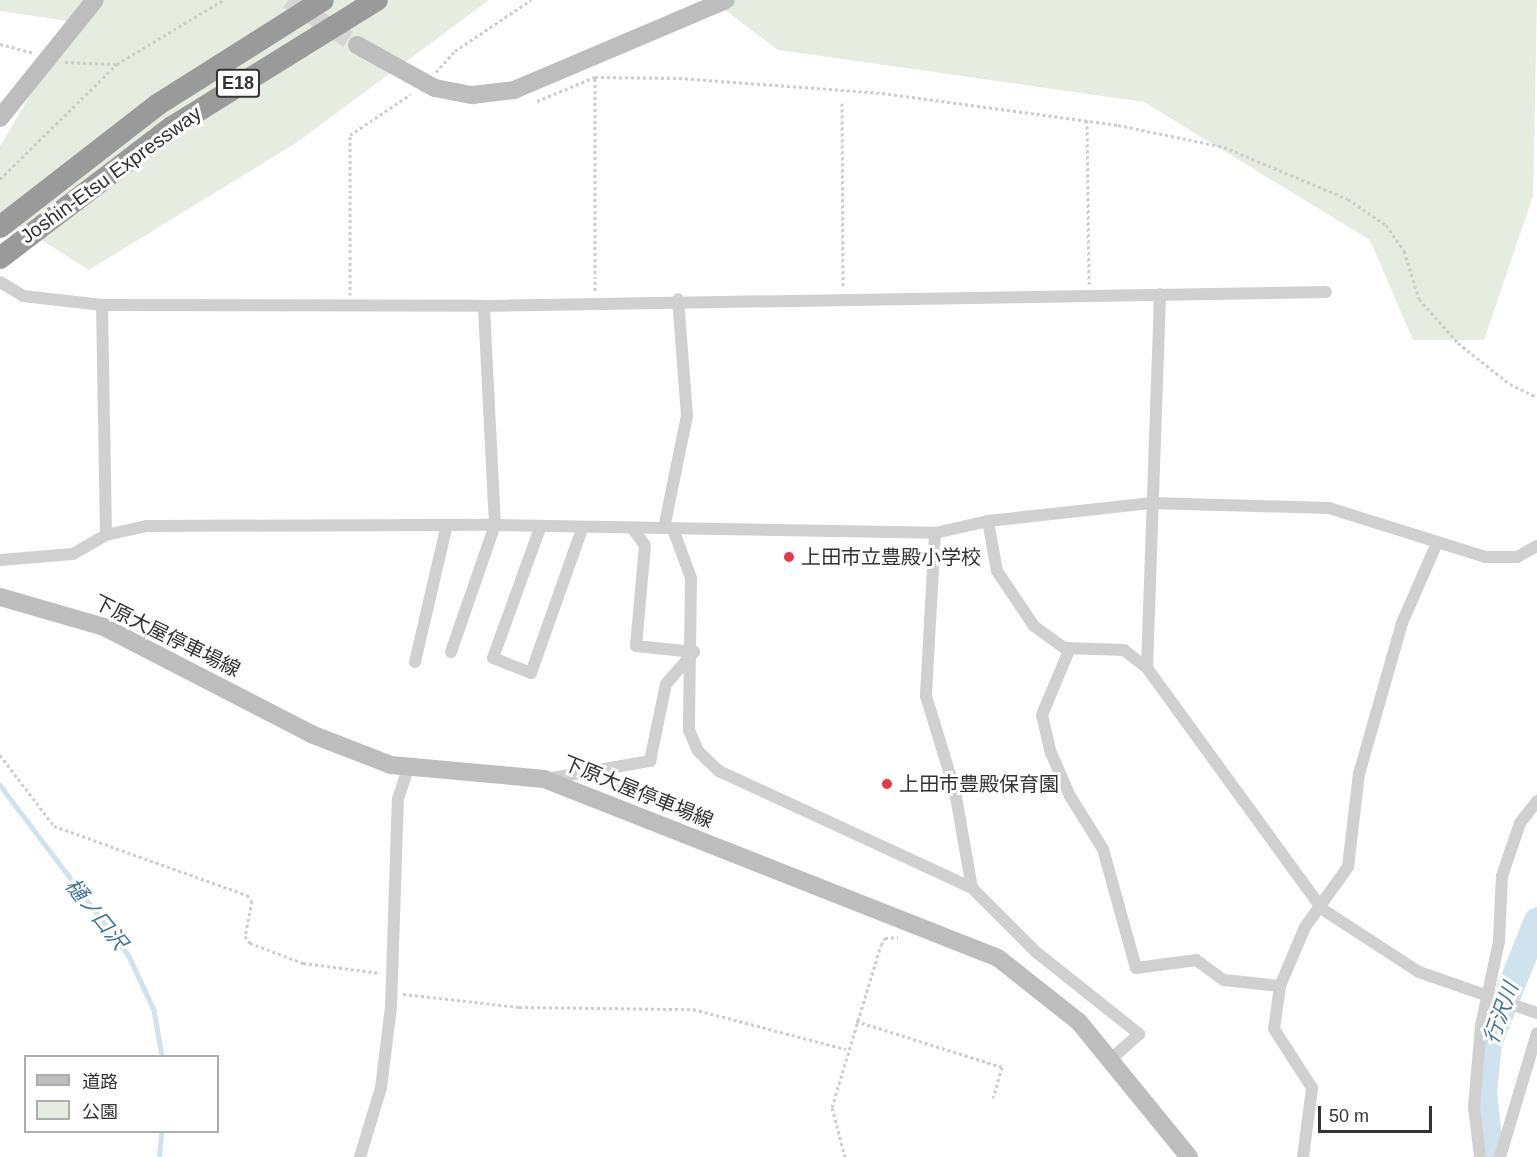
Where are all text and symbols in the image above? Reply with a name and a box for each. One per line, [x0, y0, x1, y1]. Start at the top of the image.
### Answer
road number: E18 [216, 68, 260, 98]
street label: Joshin-Etsu Expressway [16, 101, 206, 249]
place label: 上田市立豊殿小学校 [801, 545, 981, 569]
marker: 上田市立豊殿小学校 [782, 550, 796, 564]
street label: 下原大屋停車場線 [90, 590, 244, 682]
street label: 下原大屋停車場線 [559, 751, 717, 833]
place label: 上田市豊殿保育園 [899, 772, 1059, 796]
marker: 上田市豊殿保育園 [880, 777, 894, 791]
water label: 樋ノ口沢 [60, 873, 132, 955]
water label: 行沢川 [1478, 979, 1524, 1047]
legend [24, 1055, 219, 1133]
text: 道路 [82, 1072, 118, 1092]
scale bar [1321, 1094, 1435, 1132]
text: 公園 [82, 1102, 118, 1122]
text: 50 m [1329, 1106, 1369, 1126]

